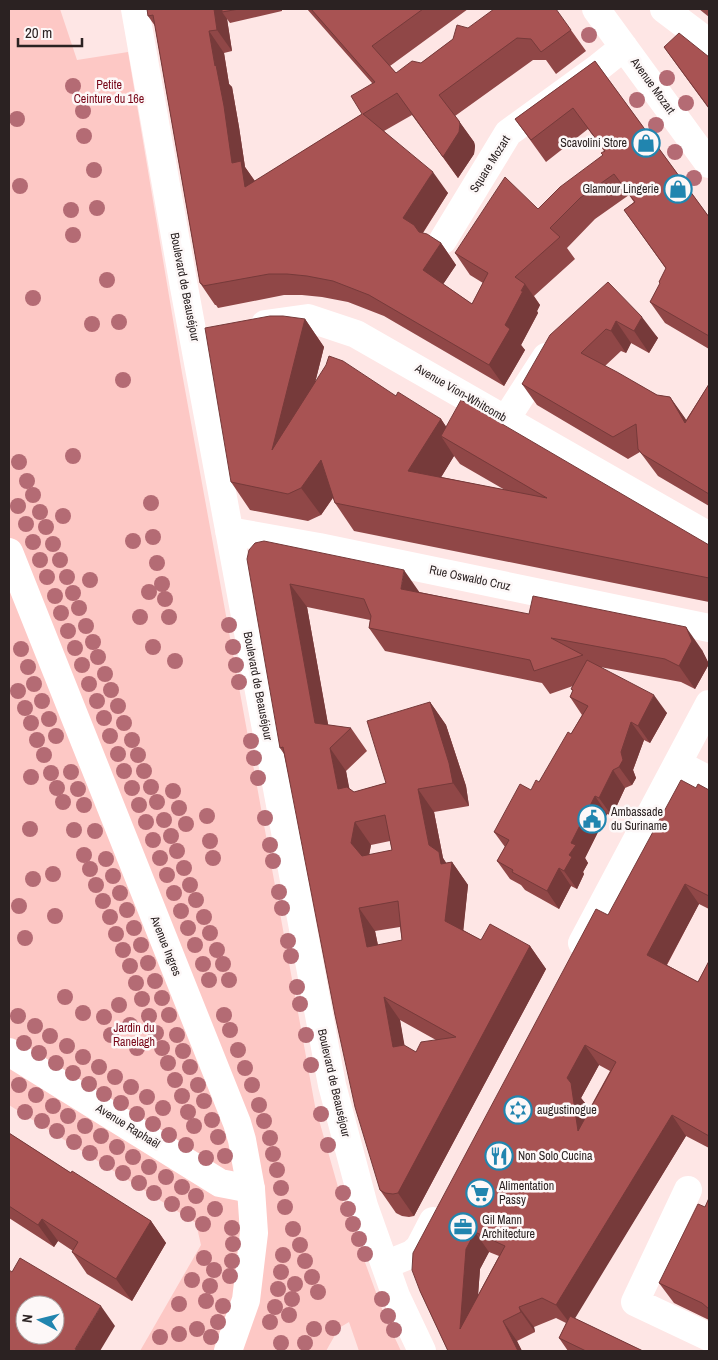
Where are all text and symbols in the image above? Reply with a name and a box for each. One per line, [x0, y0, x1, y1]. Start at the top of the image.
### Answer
scale bar [18, 15, 81, 47]
text: 20 m [25, 22, 52, 43]
street label: Avenue Mozart [627, 54, 679, 118]
park label: Petite Ceinture du 16e [74, 77, 144, 107]
shop icon: Scavolini Store [631, 128, 661, 158]
street label: Square Mozart [466, 132, 514, 196]
place label: Scavolini Store [560, 135, 627, 151]
shop icon: Glamour Lingerie [663, 174, 693, 204]
place label: Glamour Lingerie [582, 181, 659, 197]
street label: Boulevard de Beauséjour [167, 231, 204, 343]
street label: Avenue Vion-Whitcomb [411, 360, 510, 426]
street label: Rue Oswaldo Cruz [428, 562, 512, 594]
street label: Boulevard de Beauséjour [240, 630, 277, 742]
public building icon: Ambassade du Suriname [577, 804, 607, 834]
place label: Ambassade du Suriname [610, 804, 667, 834]
street label: Avenue Ingres [146, 913, 185, 978]
park label: Jardin du Ranelagh [113, 1020, 155, 1050]
street label: Boulevard de Beauséjour [314, 1027, 354, 1139]
synagogue icon: augustinogue [503, 1095, 533, 1125]
street label: Avenue Raphaël [92, 1099, 163, 1152]
place label: augustinogue [537, 1102, 597, 1118]
restaurant icon: Non Solo Cucina [484, 1141, 514, 1171]
place label: Non Solo Cucina [518, 1148, 593, 1164]
supermarket icon: Alimentation Passy [465, 1178, 495, 1208]
place label: Alimentation Passy [498, 1178, 554, 1208]
office icon: Gil Mann Architecture [448, 1212, 478, 1242]
place label: Gil Mann Architecture [481, 1212, 535, 1242]
north arrow [15, 1295, 65, 1345]
text: N [18, 1313, 37, 1324]

